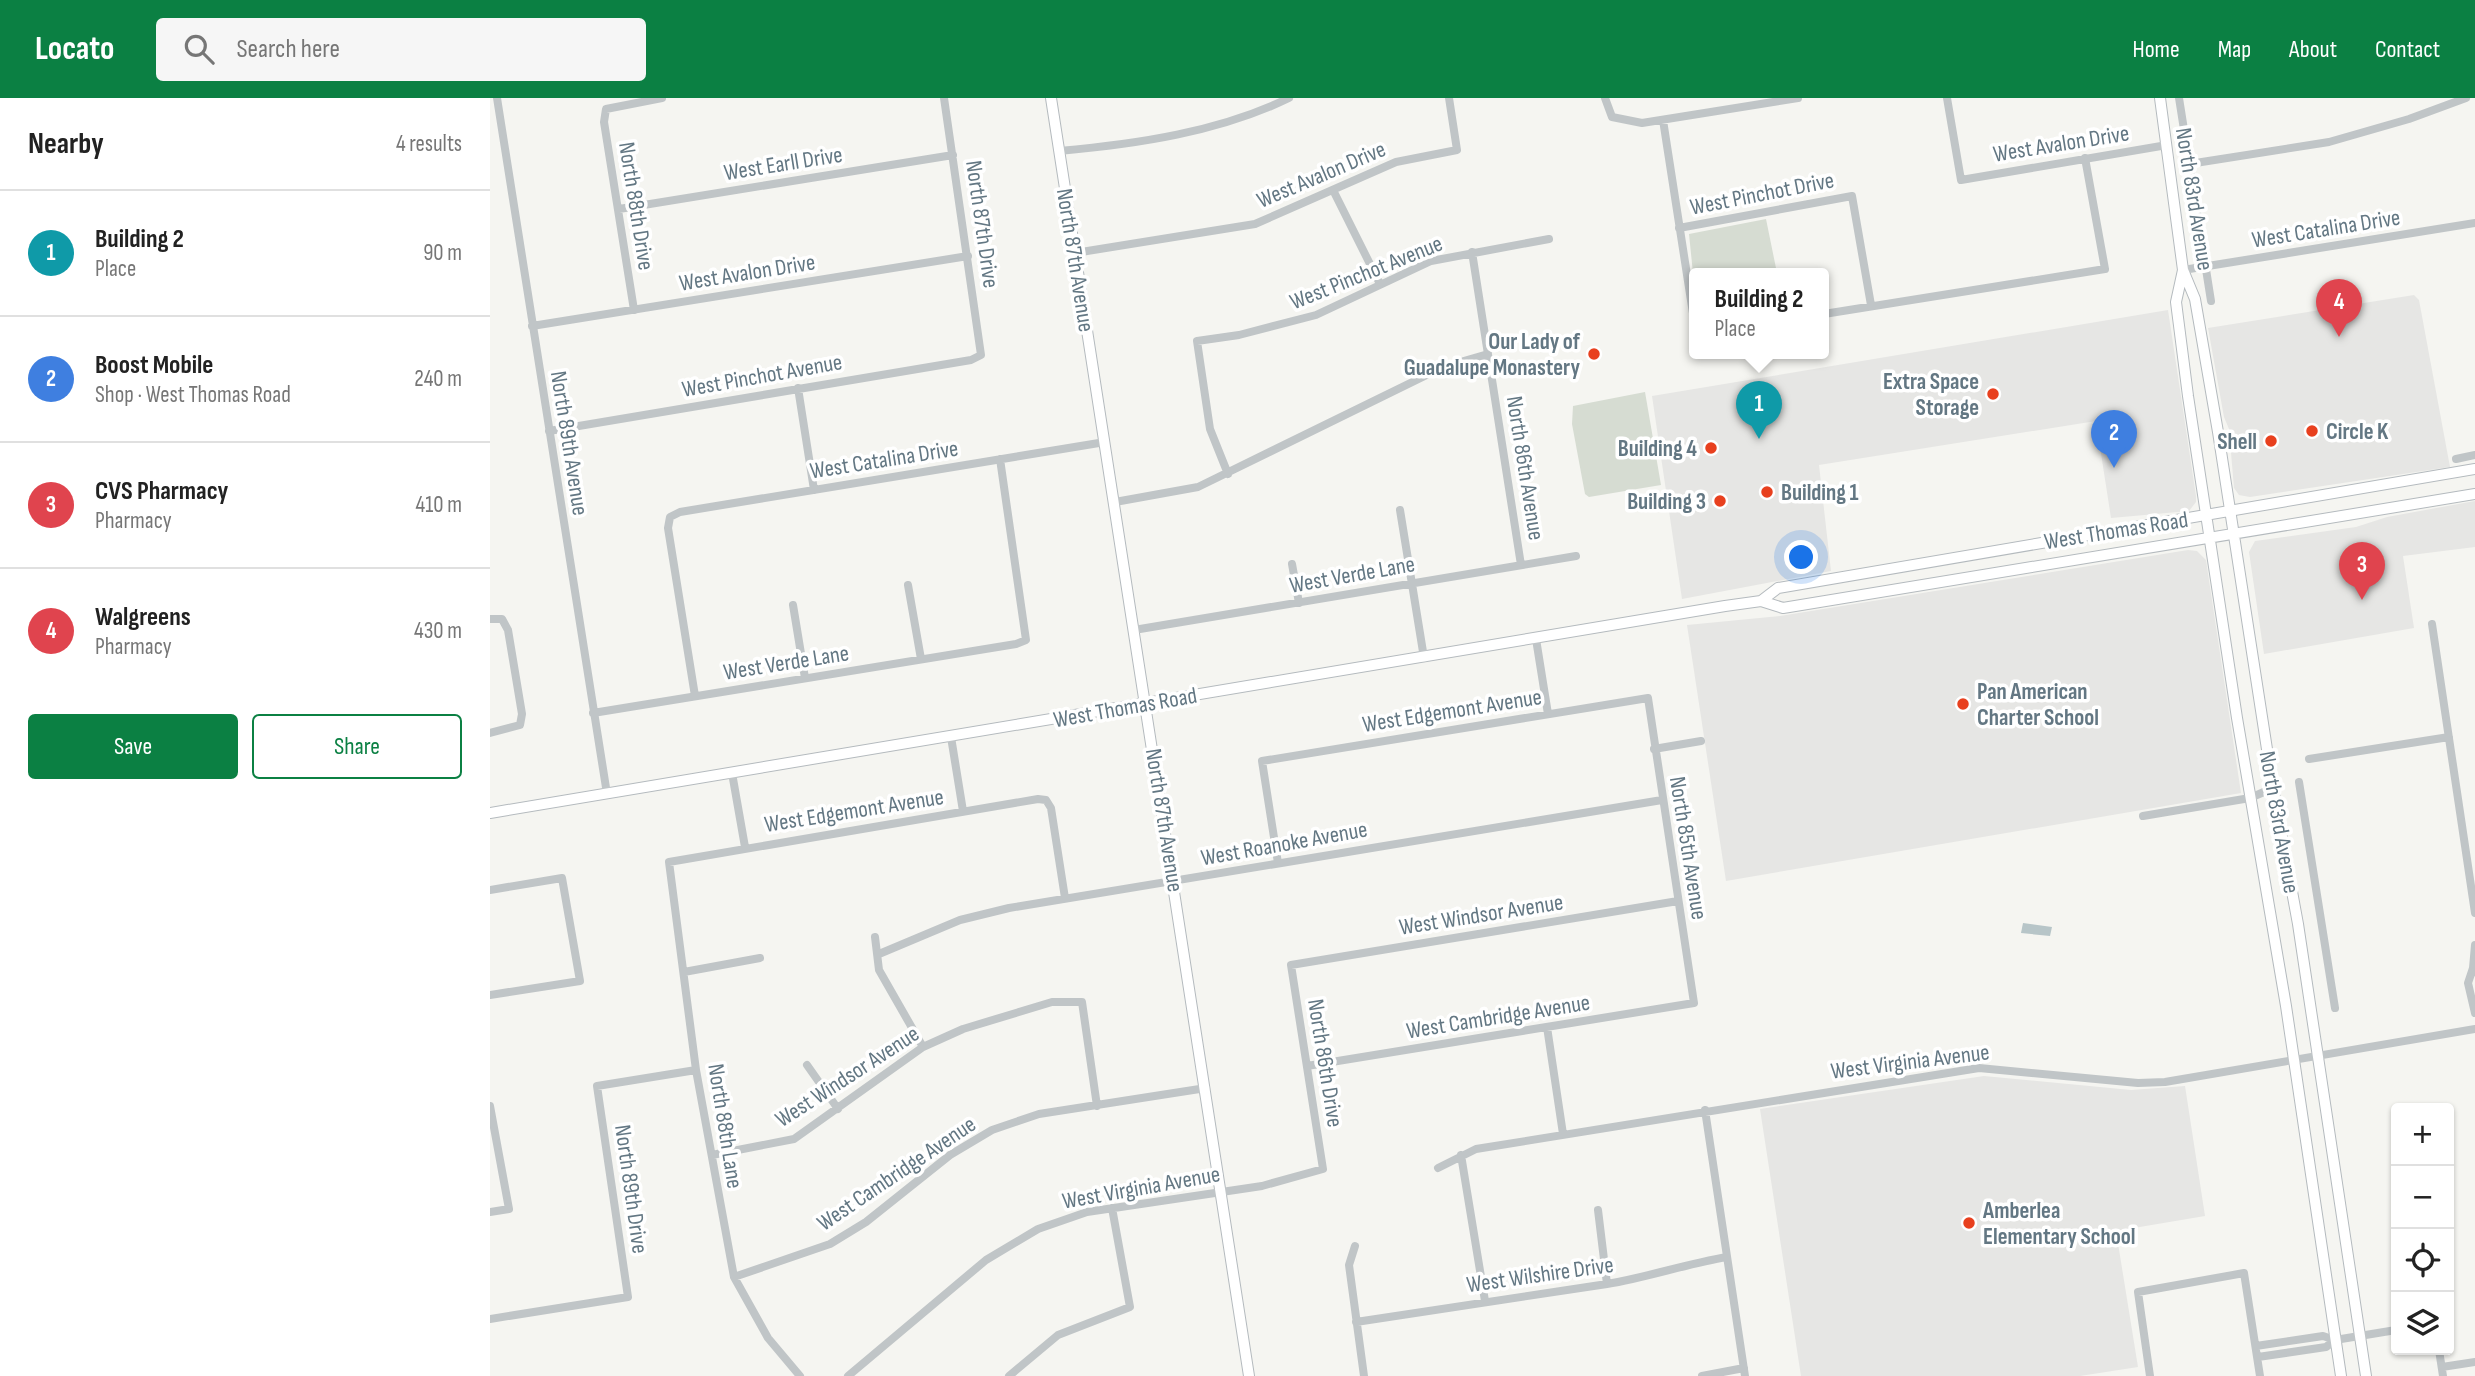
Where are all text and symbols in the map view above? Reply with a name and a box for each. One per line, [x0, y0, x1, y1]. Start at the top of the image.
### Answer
search box [156, 18, 646, 81]
text: Locato [35, 29, 114, 69]
icon: search [180, 30, 218, 68]
text: Search here [236, 34, 340, 65]
text: Home [2132, 35, 2180, 64]
text: Map [2218, 35, 2251, 64]
text: About [2289, 35, 2337, 64]
text: Contact [2375, 35, 2440, 64]
street label: West Avalon Drive [1991, 119, 2131, 169]
text: Nearby [28, 126, 104, 162]
street label: North 83rd Avenue [2169, 126, 2219, 273]
text: 4 results [396, 130, 462, 158]
street label: West Avalon Drive [1253, 135, 1390, 215]
street label: North 88th Drive [612, 140, 660, 272]
street label: West Earll Drive [722, 141, 844, 187]
street label: North 87th Drive [959, 158, 1005, 290]
street label: West Pinchot Drive [1688, 166, 1837, 222]
street label: North 87th Avenue [1050, 186, 1100, 334]
street label: West Catalina Drive [2250, 203, 2402, 255]
text: Building 2 [95, 224, 184, 255]
street label: West Pinchot Avenue [1286, 230, 1447, 316]
text: 1 [46, 239, 56, 267]
text: 90 m [423, 239, 462, 267]
street label: West Avalon Drive [677, 248, 817, 298]
text: Place [95, 255, 136, 283]
popup [1689, 268, 1829, 359]
pin: 4 [2316, 279, 2362, 337]
text: Building 2 [1715, 284, 1803, 315]
text: Place [1715, 315, 1756, 343]
place label: Our Lady of Guadalupe Monastery [1404, 328, 1581, 382]
marker: Our Lady of Guadalupe Monastery [1586, 346, 1602, 362]
street label: West Pinchot Avenue [680, 348, 844, 404]
text: Boost Mobile [95, 350, 213, 381]
text: 2 [46, 365, 56, 393]
text: 240 m [414, 365, 462, 393]
place label: Extra Space Storage [1883, 368, 1979, 422]
street label: North 89th Avenue [544, 369, 594, 517]
text: Shop · West Thomas Road [95, 381, 291, 409]
pin: 1 [1736, 381, 1782, 439]
marker: Extra Space Storage [1985, 386, 2001, 402]
street label: North 86th Avenue [1500, 394, 1550, 542]
pin: 2 [2091, 410, 2137, 468]
place label: Circle K [2326, 418, 2389, 446]
marker: Circle K [2304, 423, 2320, 439]
place label: Shell [2217, 428, 2257, 456]
marker: Shell [2263, 433, 2279, 449]
street label: West Catalina Drive [808, 434, 960, 486]
place label: Building 4 [1618, 435, 1697, 463]
marker: Building 4 [1703, 440, 1719, 456]
text: CVS Pharmacy [95, 476, 228, 507]
place label: Building 1 [1781, 479, 1859, 507]
marker: Building 1 [1759, 484, 1775, 500]
place label: Building 3 [1627, 488, 1706, 516]
text: 3 [46, 491, 56, 519]
text: 410 m [416, 491, 462, 519]
marker: Building 3 [1712, 493, 1728, 509]
street label: West Thomas Road [2042, 506, 2190, 556]
text: Pharmacy [95, 507, 172, 535]
your location [1784, 540, 1818, 574]
pin: 3 [2339, 542, 2385, 600]
street label: West Verde Lane [1287, 550, 1417, 600]
text: Walgreens [95, 602, 191, 633]
text: 4 [46, 617, 56, 645]
text: 430 m [414, 617, 462, 645]
text: Pharmacy [95, 633, 172, 661]
street label: West Verde Lane [721, 639, 851, 687]
place label: Pan American Charter School [1977, 678, 2099, 732]
street label: West Thomas Road [1051, 682, 1199, 734]
street label: West Edgemont Avenue [1360, 683, 1544, 739]
marker: Pan American Charter School [1955, 696, 1971, 712]
button: Save [28, 714, 238, 779]
button: Share [252, 714, 462, 779]
street label: North 87th Avenue [1139, 746, 1189, 894]
street label: North 83rd Avenue [2253, 749, 2305, 896]
street label: North 85th Avenue [1663, 774, 1713, 922]
street label: West Edgemont Avenue [762, 783, 946, 839]
street label: West Roanoke Avenue [1199, 816, 1370, 872]
street label: West Windsor Avenue [1397, 888, 1565, 942]
street label: West Cambridge Avenue [1404, 989, 1592, 1045]
street label: North 86th Drive [1301, 997, 1349, 1129]
street label: West Windsor Avenue [770, 1020, 925, 1134]
street label: West Virginia Avenue [1829, 1038, 1991, 1086]
street label: North 88th Lane [701, 1062, 749, 1190]
map controls [2391, 1103, 2454, 1355]
button: + [2391, 1103, 2454, 1166]
street label: West Cambridge Avenue [812, 1110, 981, 1237]
street label: North 89th Drive [608, 1123, 654, 1255]
street label: West Virginia Avenue [1060, 1160, 1222, 1216]
button: − [2391, 1166, 2454, 1229]
place label: Amberlea Elementary School [1982, 1197, 2135, 1251]
marker: Amberlea Elementary School [1961, 1215, 1977, 1231]
button: locate [2391, 1229, 2454, 1292]
street label: West Wilshire Drive [1465, 1251, 1615, 1299]
button: layers [2391, 1292, 2454, 1355]

